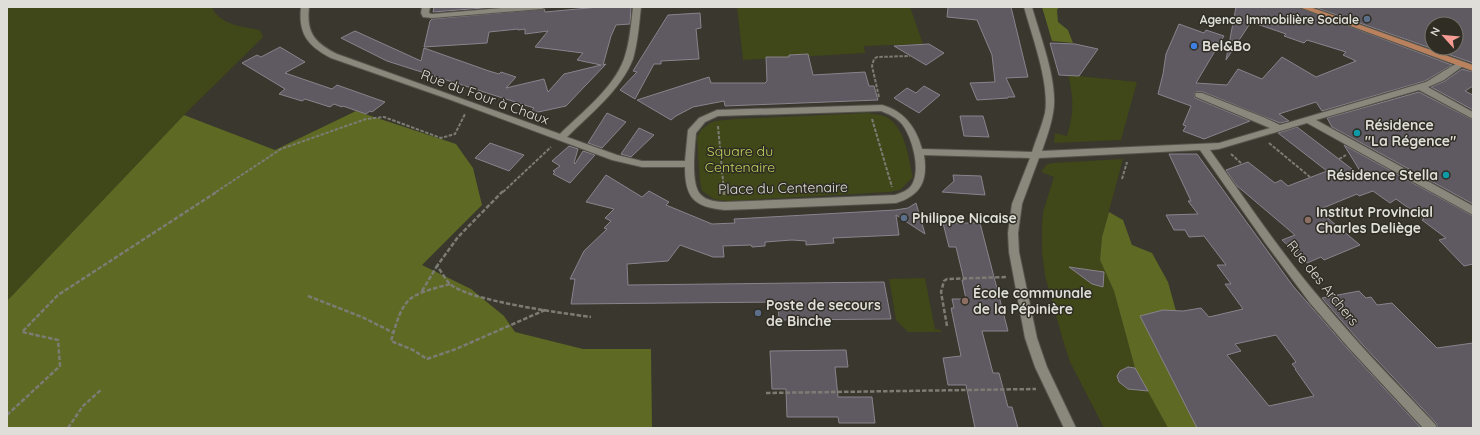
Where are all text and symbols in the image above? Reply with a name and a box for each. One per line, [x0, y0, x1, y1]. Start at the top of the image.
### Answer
place label: Agence Immobilière Sociale [1200, 12, 1359, 27]
marker: Agence Immobilière Sociale [1362, 14, 1372, 24]
north arrow [1424, 16, 1464, 56]
text: N [1427, 25, 1443, 38]
place label: Bel&Bo [1202, 37, 1251, 55]
marker: Bel&Bo [1189, 41, 1199, 51]
street label: Rue du Four à Chaux [418, 65, 552, 129]
place label: Résidence "La Régence" [1365, 116, 1456, 150]
marker: Résidence "La Régence" [1352, 128, 1362, 138]
park label: Square du Centenaire [705, 142, 775, 176]
place label: Résidence Stella [1327, 166, 1438, 184]
marker: Résidence Stella [1441, 170, 1451, 180]
street label: Place du Centenaire [718, 178, 848, 198]
place label: Institut Provincial Charles Deliège [1316, 203, 1433, 237]
place label: Philippe Nicaise [912, 209, 1017, 227]
marker: Philippe Nicaise [899, 213, 909, 223]
marker: Institut Provincial Charles Deliège [1303, 215, 1313, 225]
street label: Rue des Archers [1283, 237, 1363, 329]
place label: École communale de la Pépinière [973, 284, 1092, 318]
place label: Poste de secours de Binche [766, 296, 881, 330]
marker: École communale de la Pépinière [960, 296, 970, 306]
marker: Poste de secours de Binche [753, 308, 763, 318]

